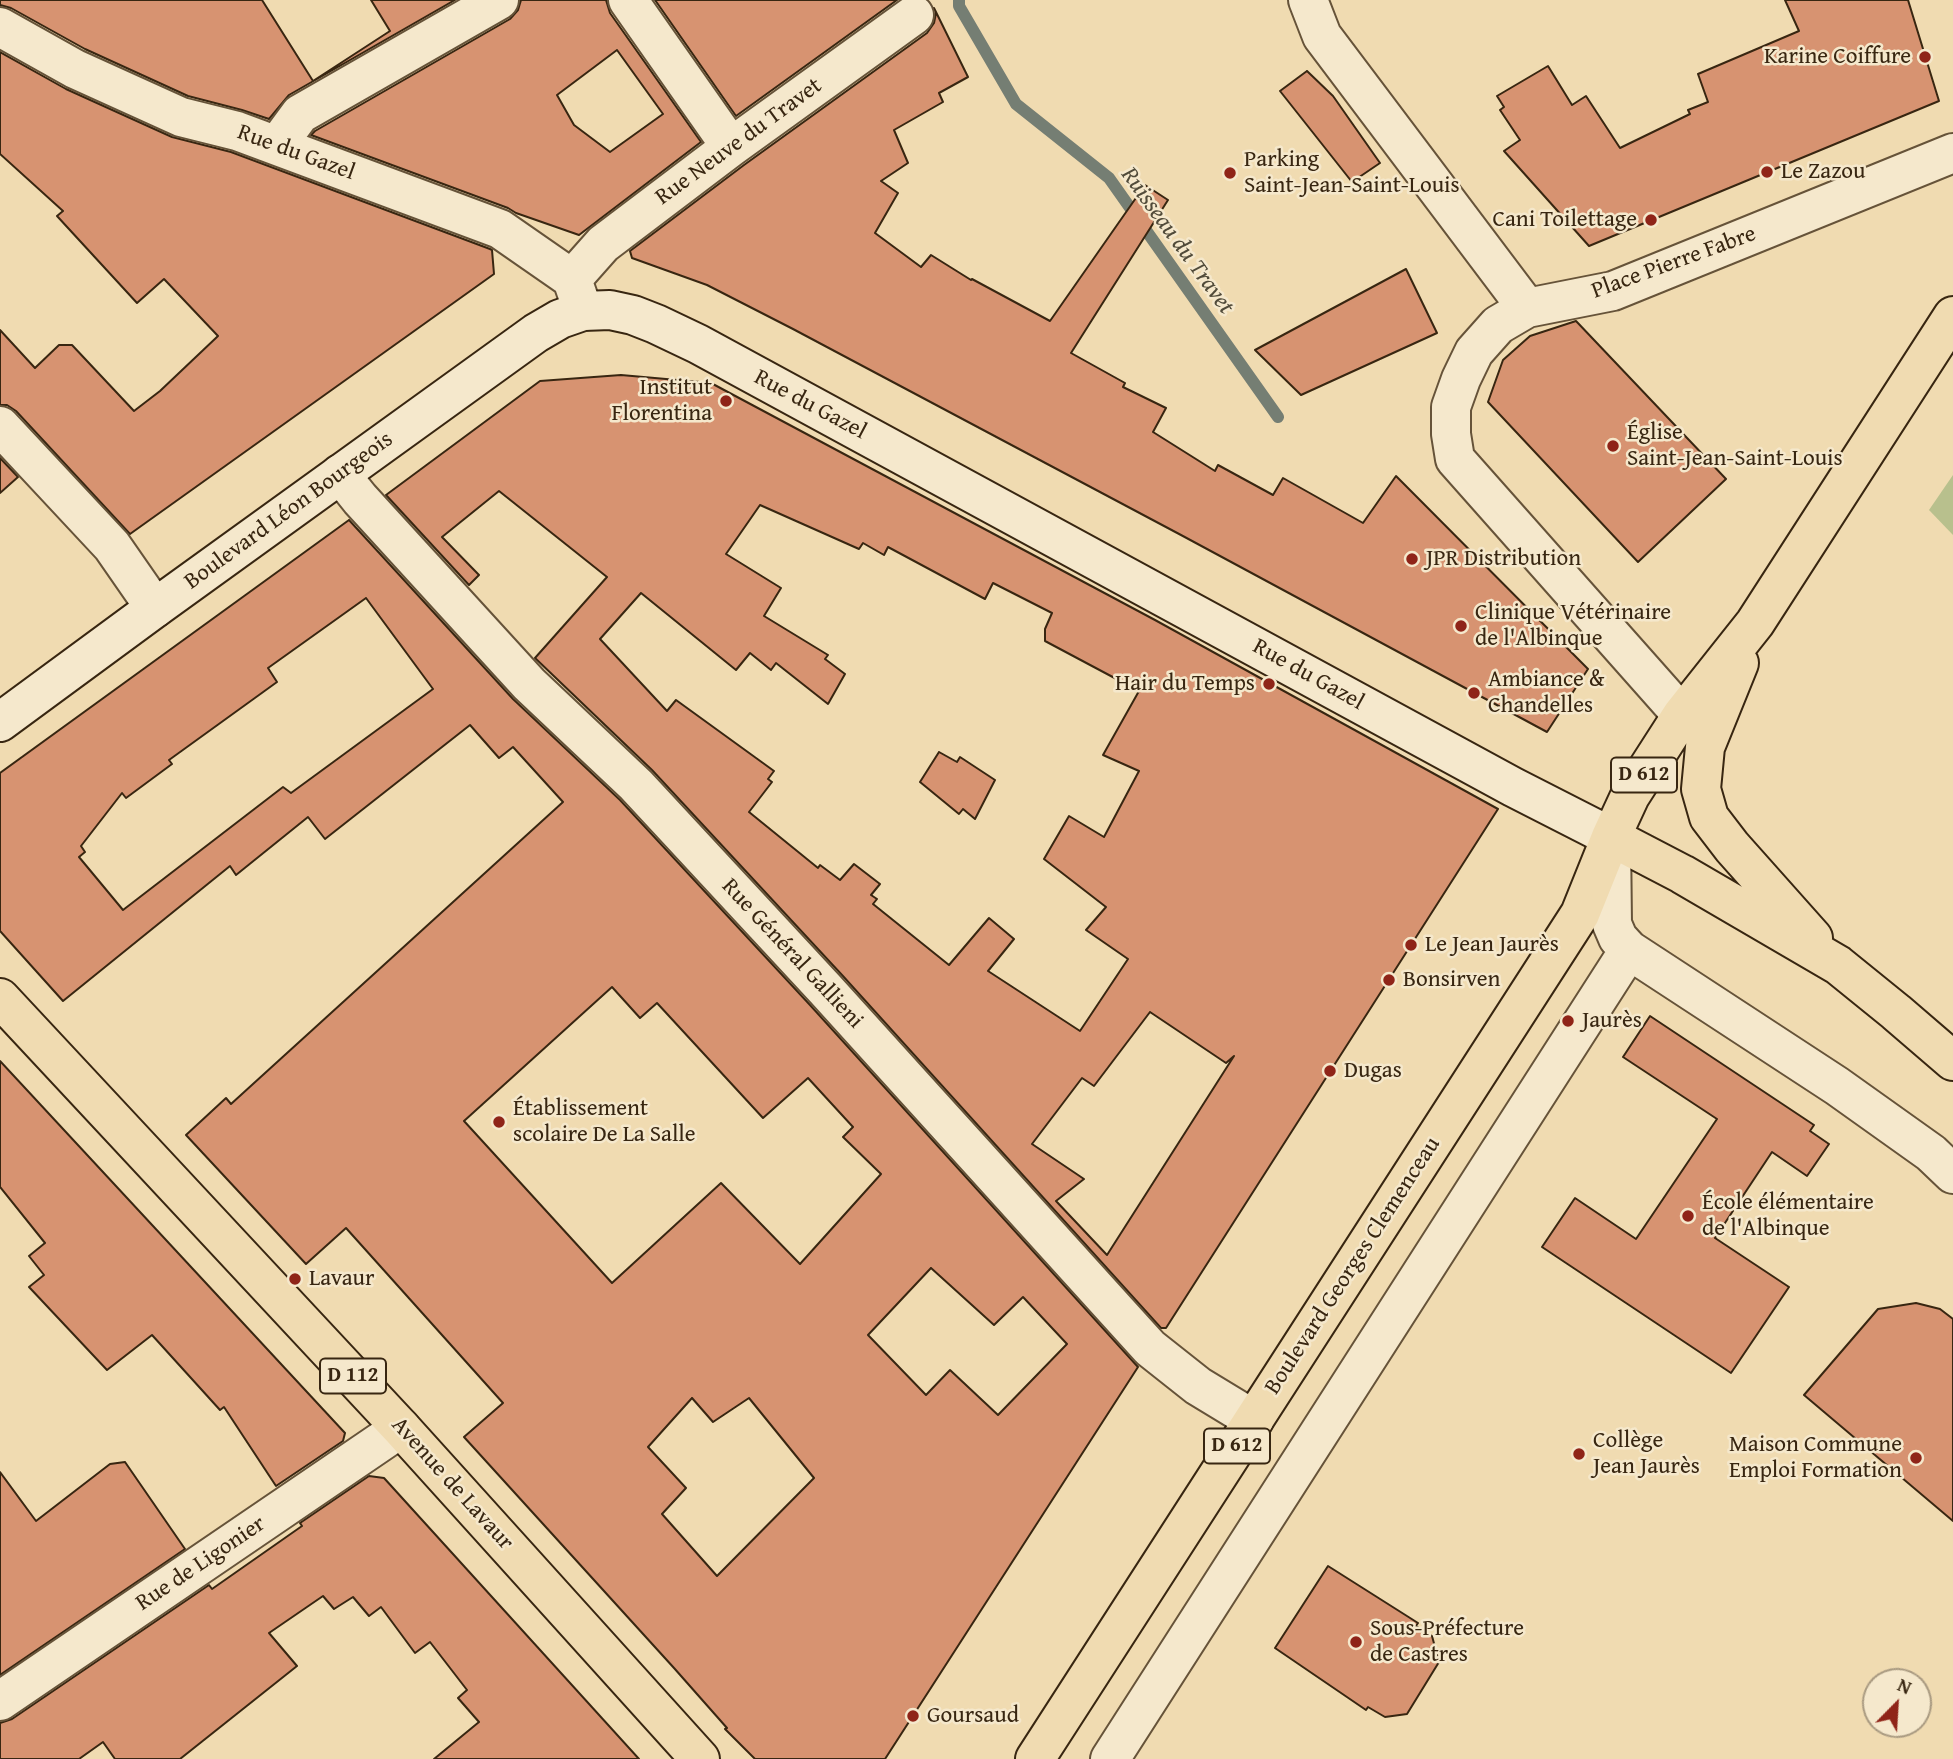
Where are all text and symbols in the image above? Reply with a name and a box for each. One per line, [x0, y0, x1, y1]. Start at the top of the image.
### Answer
place label: Karine Coiffure [1764, 43, 1911, 71]
marker: Karine Coiffure [1917, 49, 1933, 65]
street label: Rue Neuve du Travet [650, 72, 828, 212]
street label: Rue du Gazel [233, 119, 359, 187]
place label: Parking Saint-Jean-Saint-Louis [1244, 146, 1460, 200]
place label: Le Zazou [1781, 158, 1865, 186]
water label: Ruisseau du Travet [1114, 162, 1240, 320]
marker: Le Zazou [1759, 164, 1775, 180]
marker: Parking Saint-Jean-Saint-Louis [1222, 165, 1238, 181]
place label: Cani Toilettage [1492, 206, 1637, 234]
marker: Cani Toilettage [1643, 212, 1659, 228]
street label: Place Pierre Fabre [1588, 220, 1760, 306]
street label: Rue du Gazel [749, 364, 871, 446]
place label: Institut Florentina [611, 374, 712, 428]
marker: Institut Florentina [718, 393, 734, 409]
place label: Église Saint-Jean-Saint-Louis [1627, 419, 1843, 473]
street label: Boulevard Léon Bourgeois [179, 426, 399, 596]
marker: Église Saint-Jean-Saint-Louis [1605, 438, 1621, 454]
place label: JPR Distribution [1426, 545, 1581, 573]
marker: JPR Distribution [1404, 551, 1420, 567]
place label: Clinique Vétérinaire de l'Albinque [1475, 599, 1671, 653]
marker: Clinique Vétérinaire de l'Albinque [1453, 618, 1469, 634]
street label: Rue du Gazel [1247, 633, 1369, 717]
place label: Ambiance & Chandelles [1488, 666, 1604, 720]
place label: Hair du Temps [1115, 670, 1255, 698]
marker: Hair du Temps [1261, 676, 1277, 692]
marker: Ambiance & Chandelles [1466, 685, 1482, 701]
road number: D 612 [1611, 758, 1677, 792]
street label: Rue Général Gallieni [715, 873, 869, 1035]
place label: Le Jean Jaurès [1425, 931, 1559, 959]
marker: Le Jean Jaurès [1403, 937, 1419, 953]
place label: Bonsirven [1403, 966, 1500, 994]
marker: Bonsirven [1381, 972, 1397, 988]
place label: Jaurès [1582, 1007, 1642, 1035]
marker: Jaurès [1560, 1013, 1576, 1029]
place label: Dugas [1344, 1057, 1402, 1085]
marker: Dugas [1322, 1063, 1338, 1079]
place label: Établissement scolaire De La Salle [513, 1095, 696, 1149]
marker: Établissement scolaire De La Salle [491, 1114, 507, 1130]
street label: Boulevard Georges Clemenceau [1259, 1132, 1447, 1400]
place label: École élémentaire de l'Albinque [1702, 1189, 1874, 1243]
marker: École élémentaire de l'Albinque [1680, 1208, 1696, 1224]
place label: Lavaur [309, 1265, 375, 1293]
marker: Lavaur [287, 1271, 303, 1287]
road number: D 112 [320, 1358, 386, 1394]
street label: Avenue de Lavaur [385, 1412, 519, 1556]
place label: Collège Jean Jaurès [1593, 1427, 1700, 1481]
road number: D 612 [1204, 1428, 1270, 1464]
place label: Maison Commune Emploi Formation [1729, 1431, 1902, 1485]
marker: Collège Jean Jaurès [1571, 1446, 1587, 1462]
marker: Maison Commune Emploi Formation [1908, 1450, 1924, 1466]
street label: Rue de Ligonier [131, 1511, 271, 1617]
place label: Sous-Préfecture de Castres [1370, 1615, 1524, 1669]
marker: Sous-Préfecture de Castres [1348, 1634, 1364, 1650]
north arrow [1862, 1668, 1932, 1738]
text: N [1893, 1670, 1916, 1701]
place label: Goursaud [927, 1702, 1019, 1730]
marker: Goursaud [905, 1708, 921, 1724]

